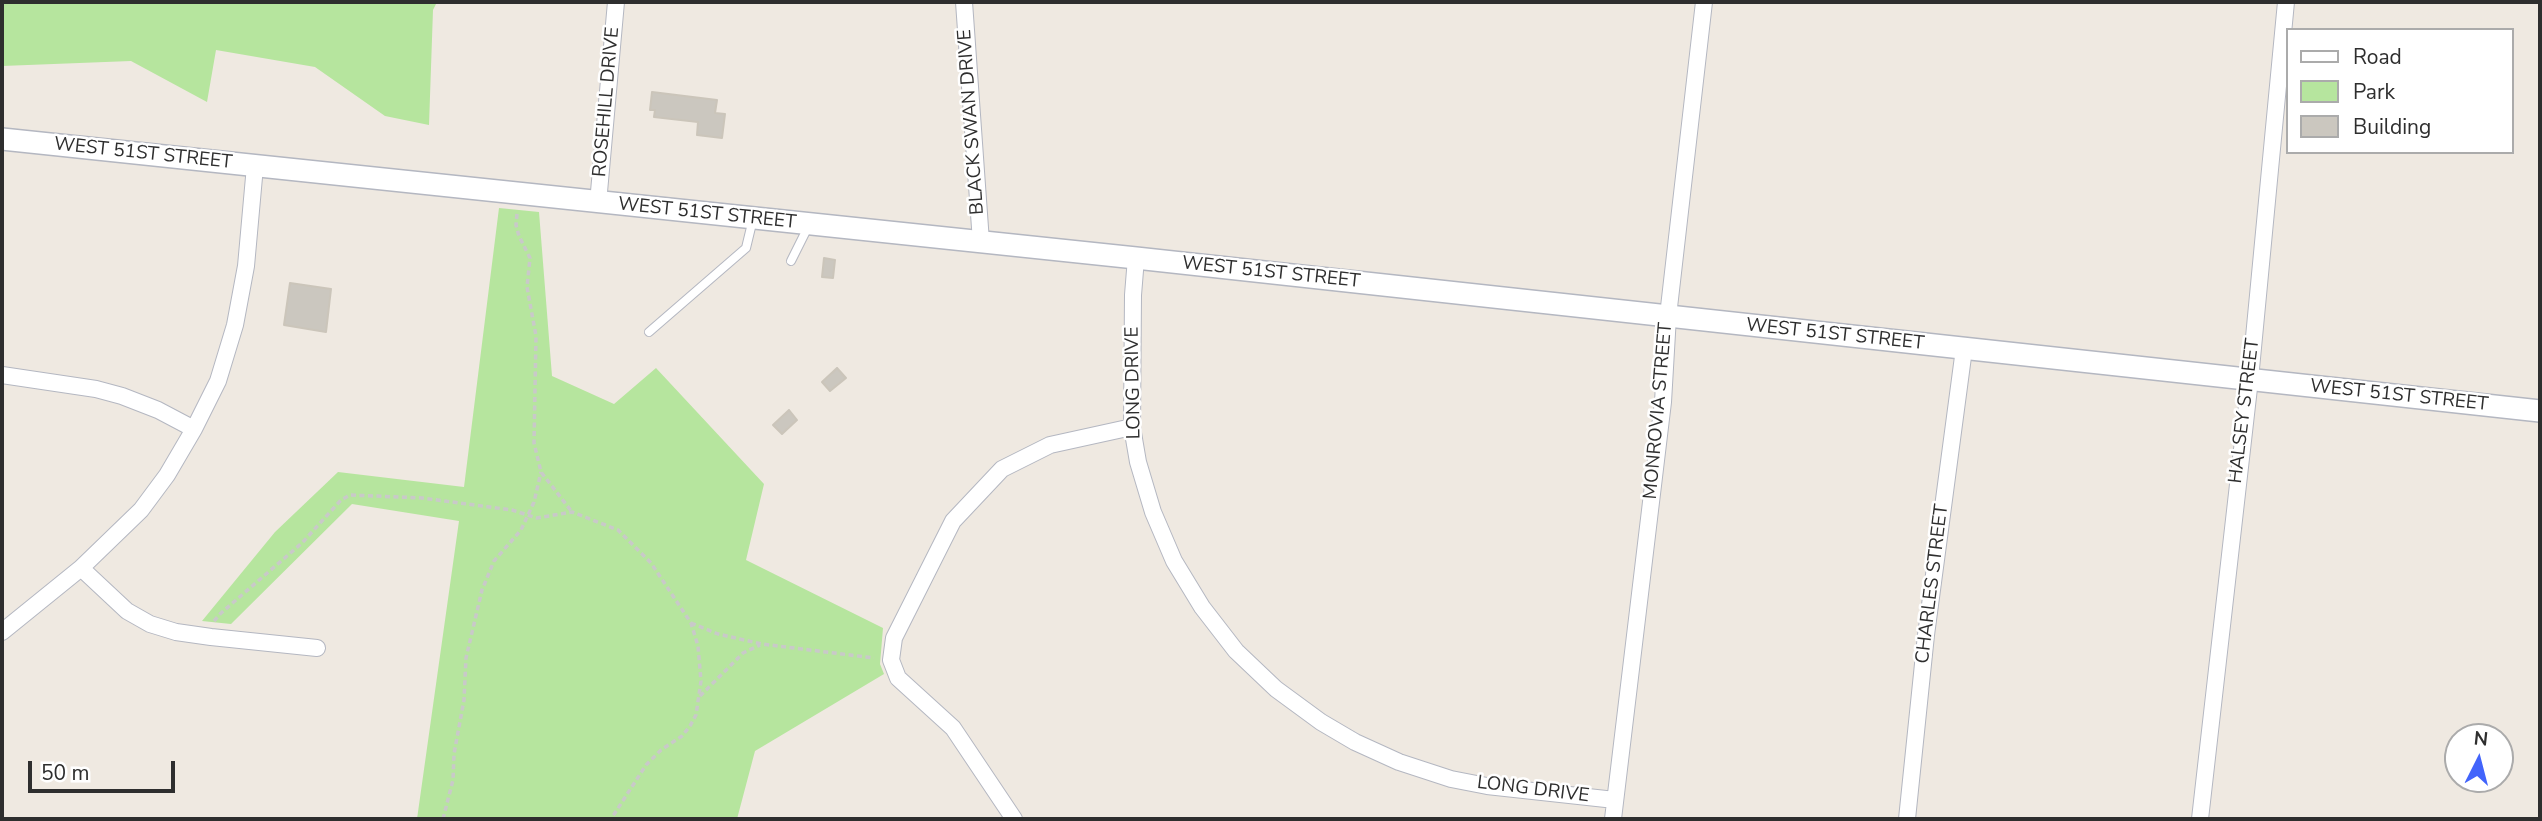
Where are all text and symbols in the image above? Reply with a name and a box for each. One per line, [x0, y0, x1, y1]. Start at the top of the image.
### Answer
street label: ROSEHILL DRIVE [589, 26, 625, 178]
street label: BLACK SWAN DRIVE [954, 28, 990, 216]
legend [2286, 28, 2514, 154]
text: Road [2353, 43, 2402, 71]
text: Park [2353, 78, 2395, 106]
text: Building [2353, 113, 2431, 141]
street label: WEST 51ST STREET [53, 133, 233, 175]
street label: WEST 51ST STREET [617, 193, 797, 235]
street label: WEST 51ST STREET [1181, 252, 1361, 294]
street label: WEST 51ST STREET [1745, 314, 1925, 356]
street label: MONROVIA STREET [1640, 322, 1678, 500]
street label: LONG DRIVE [1122, 326, 1146, 440]
street label: HALSEY STREET [2225, 337, 2265, 485]
street label: WEST 51ST STREET [2309, 375, 2489, 417]
street label: CHARLES STREET [1912, 503, 1954, 665]
north arrow [2444, 723, 2514, 793]
text: N [2473, 725, 2489, 753]
scale bar [32, 748, 178, 792]
text: 50 m [41, 759, 90, 787]
street label: LONG DRIVE [1476, 772, 1590, 808]

